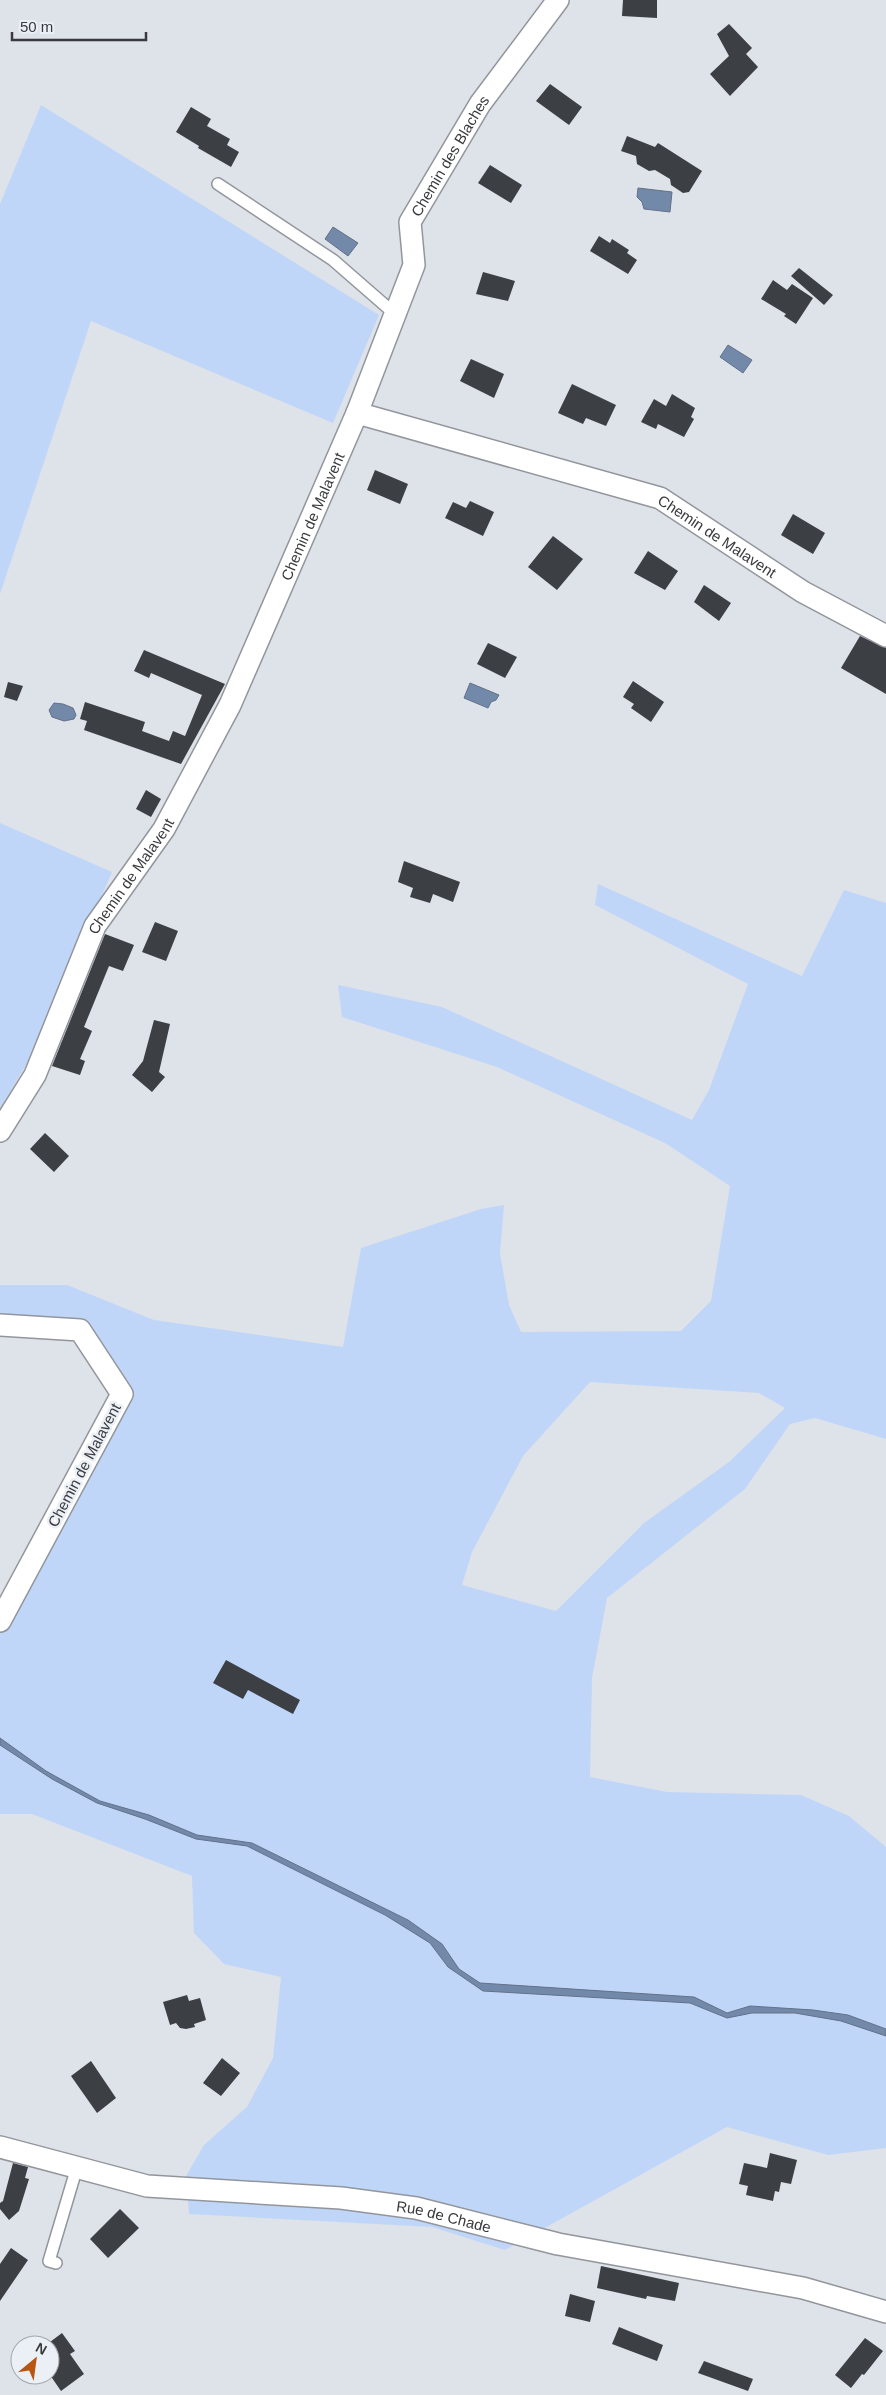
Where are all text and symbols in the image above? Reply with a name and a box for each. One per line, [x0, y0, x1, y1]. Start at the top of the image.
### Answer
scale bar [12, 10, 146, 42]
text: 50 m [20, 18, 53, 35]
street label: Chemin des Blaches [407, 92, 492, 219]
street label: Chemin de Malavent [277, 449, 348, 583]
street label: Chemin de Malavent [655, 491, 780, 581]
street label: Chemin de Malavent [84, 814, 177, 936]
street label: Chemin de Malavent [44, 1400, 124, 1530]
street label: Rue de Chade [396, 2197, 493, 2235]
north arrow [10, 2335, 60, 2385]
text: N [33, 2339, 50, 2358]

